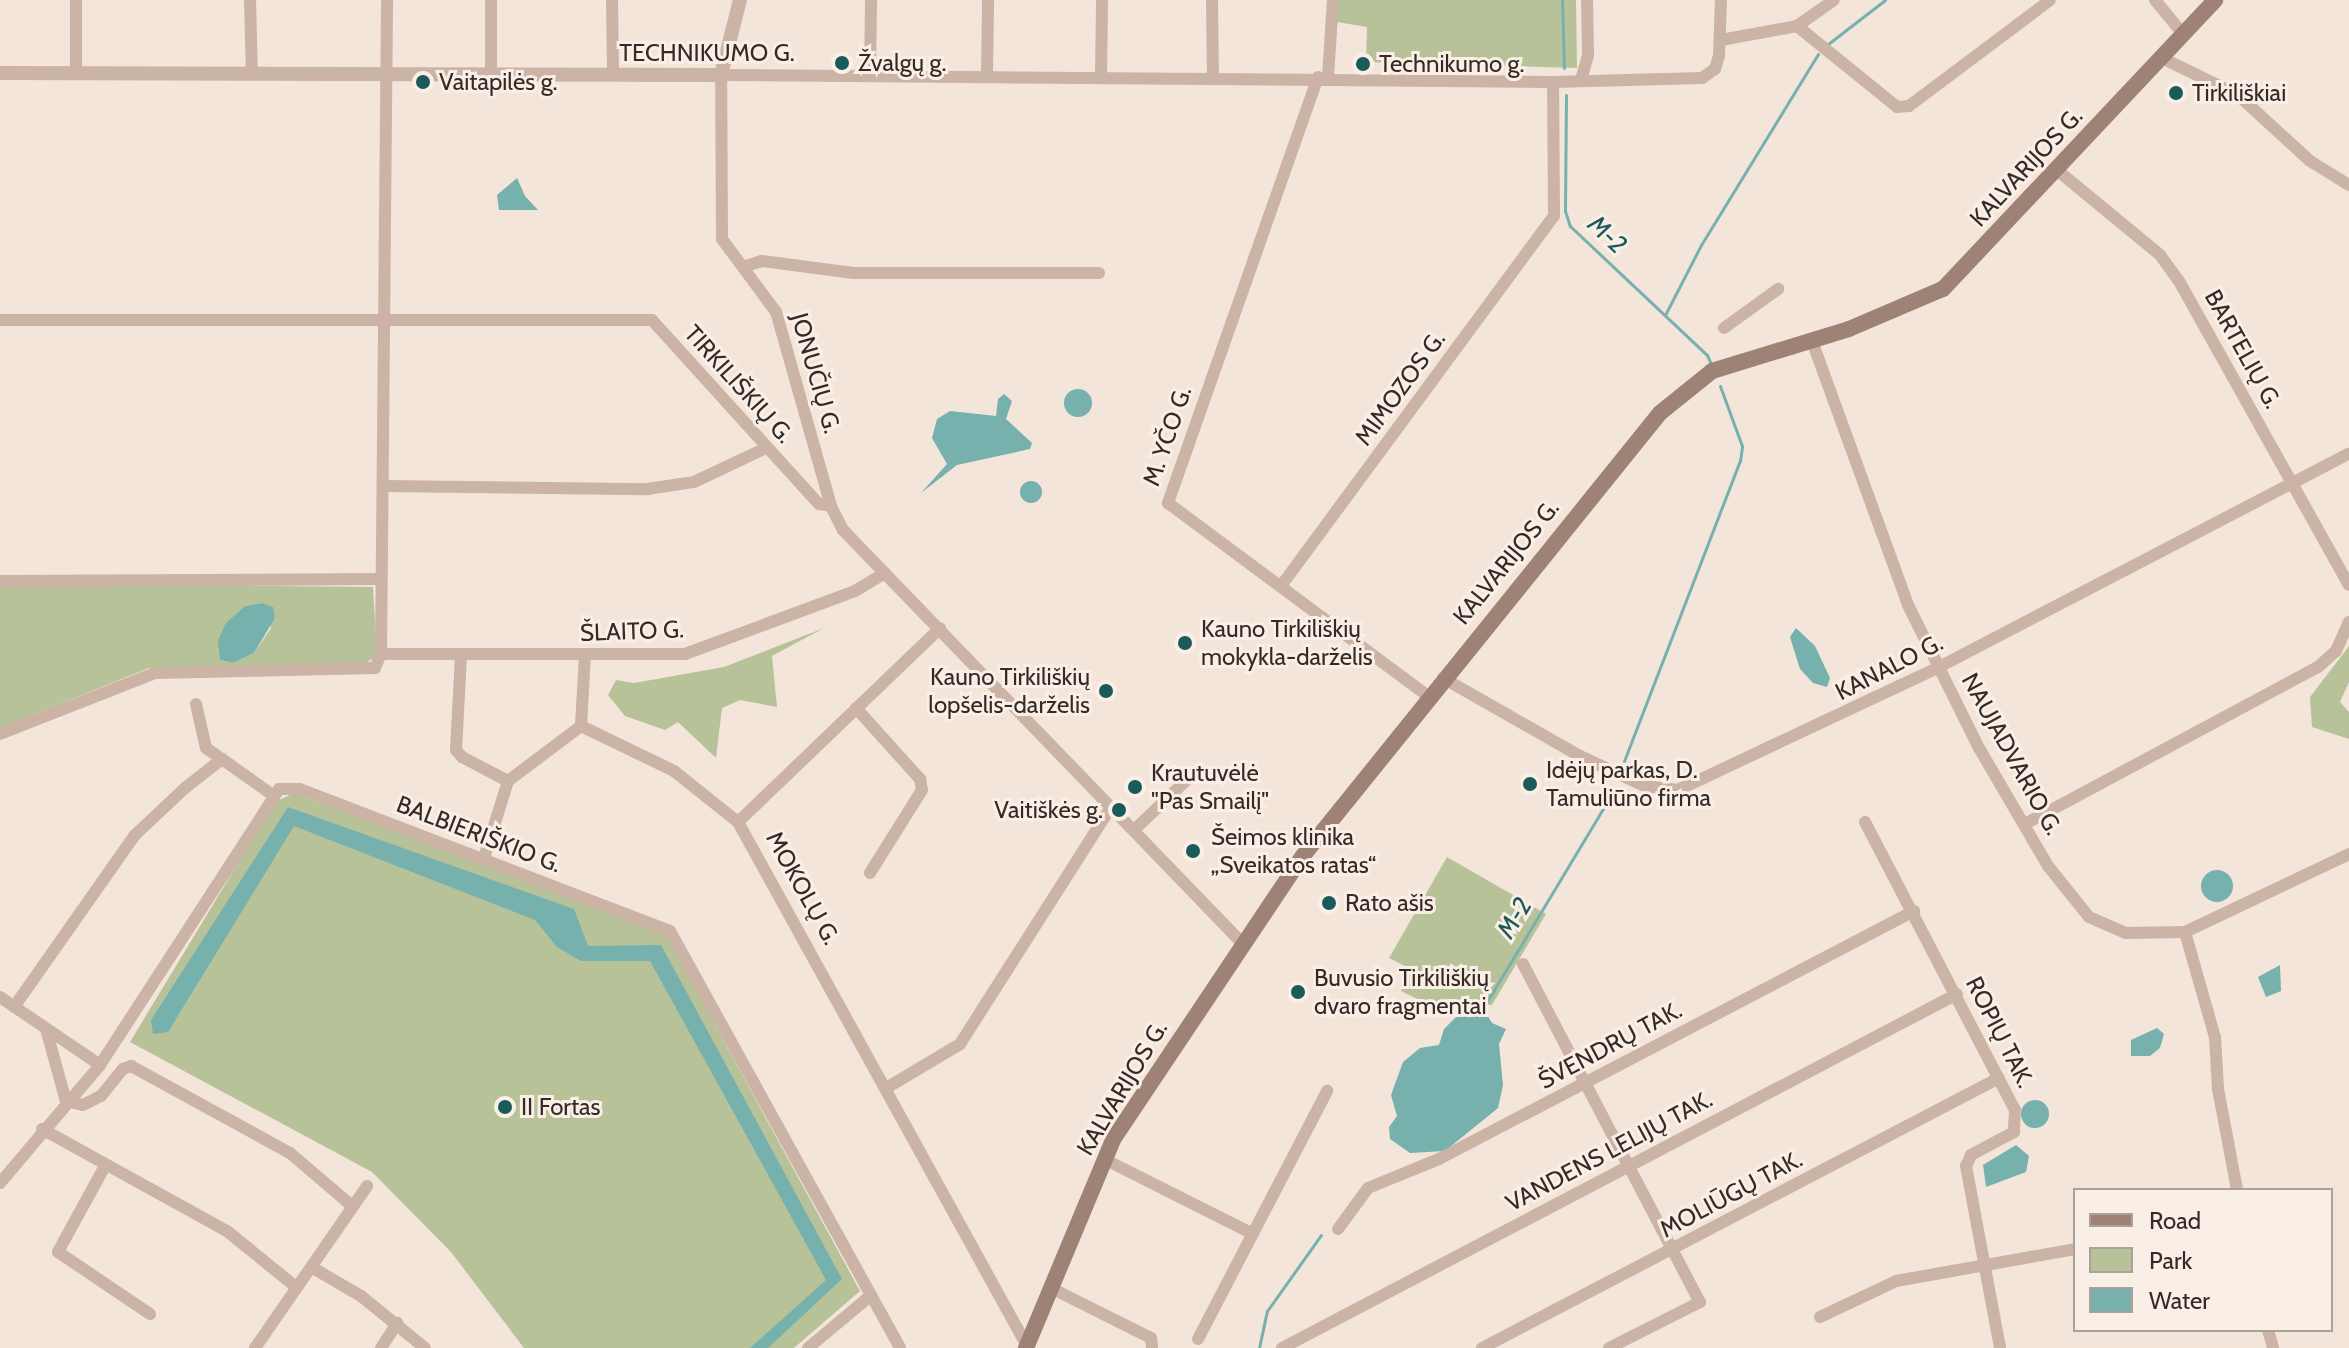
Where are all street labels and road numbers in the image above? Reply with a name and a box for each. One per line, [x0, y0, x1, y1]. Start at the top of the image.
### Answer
street label: TECHNIKUMO G. [619, 39, 795, 67]
street label: KALVARIJOS G. [1964, 102, 2088, 232]
street label: BARTELIŲ G. [2199, 285, 2287, 413]
street label: JONUČIŲ G. [785, 310, 847, 436]
street label: TIRKILIŠKIŲ G. [678, 319, 800, 449]
street label: MIMOZOS G. [1349, 325, 1451, 451]
street label: M. YČO G. [1137, 382, 1197, 490]
street label: KALVARIJOS G. [1447, 494, 1565, 630]
street label: ŠLAITO G. [579, 615, 685, 647]
street label: KANALO G. [1831, 628, 1947, 706]
street label: NAUJADVARIO G. [1956, 668, 2068, 840]
street label: BALBIERIŠKIO G. [393, 789, 565, 879]
street label: MOKOLŲ G. [760, 826, 846, 950]
street label: ROPIŲ TAK. [1960, 972, 2040, 1092]
street label: ŠVENDRŲ TAK. [1533, 995, 1687, 1095]
street label: KALVARIJOS G. [1071, 1015, 1173, 1161]
street label: VANDENS LELIJŲ TAK. [1501, 1084, 1717, 1218]
street label: MOLIŪGŲ TAK. [1655, 1144, 1807, 1244]

